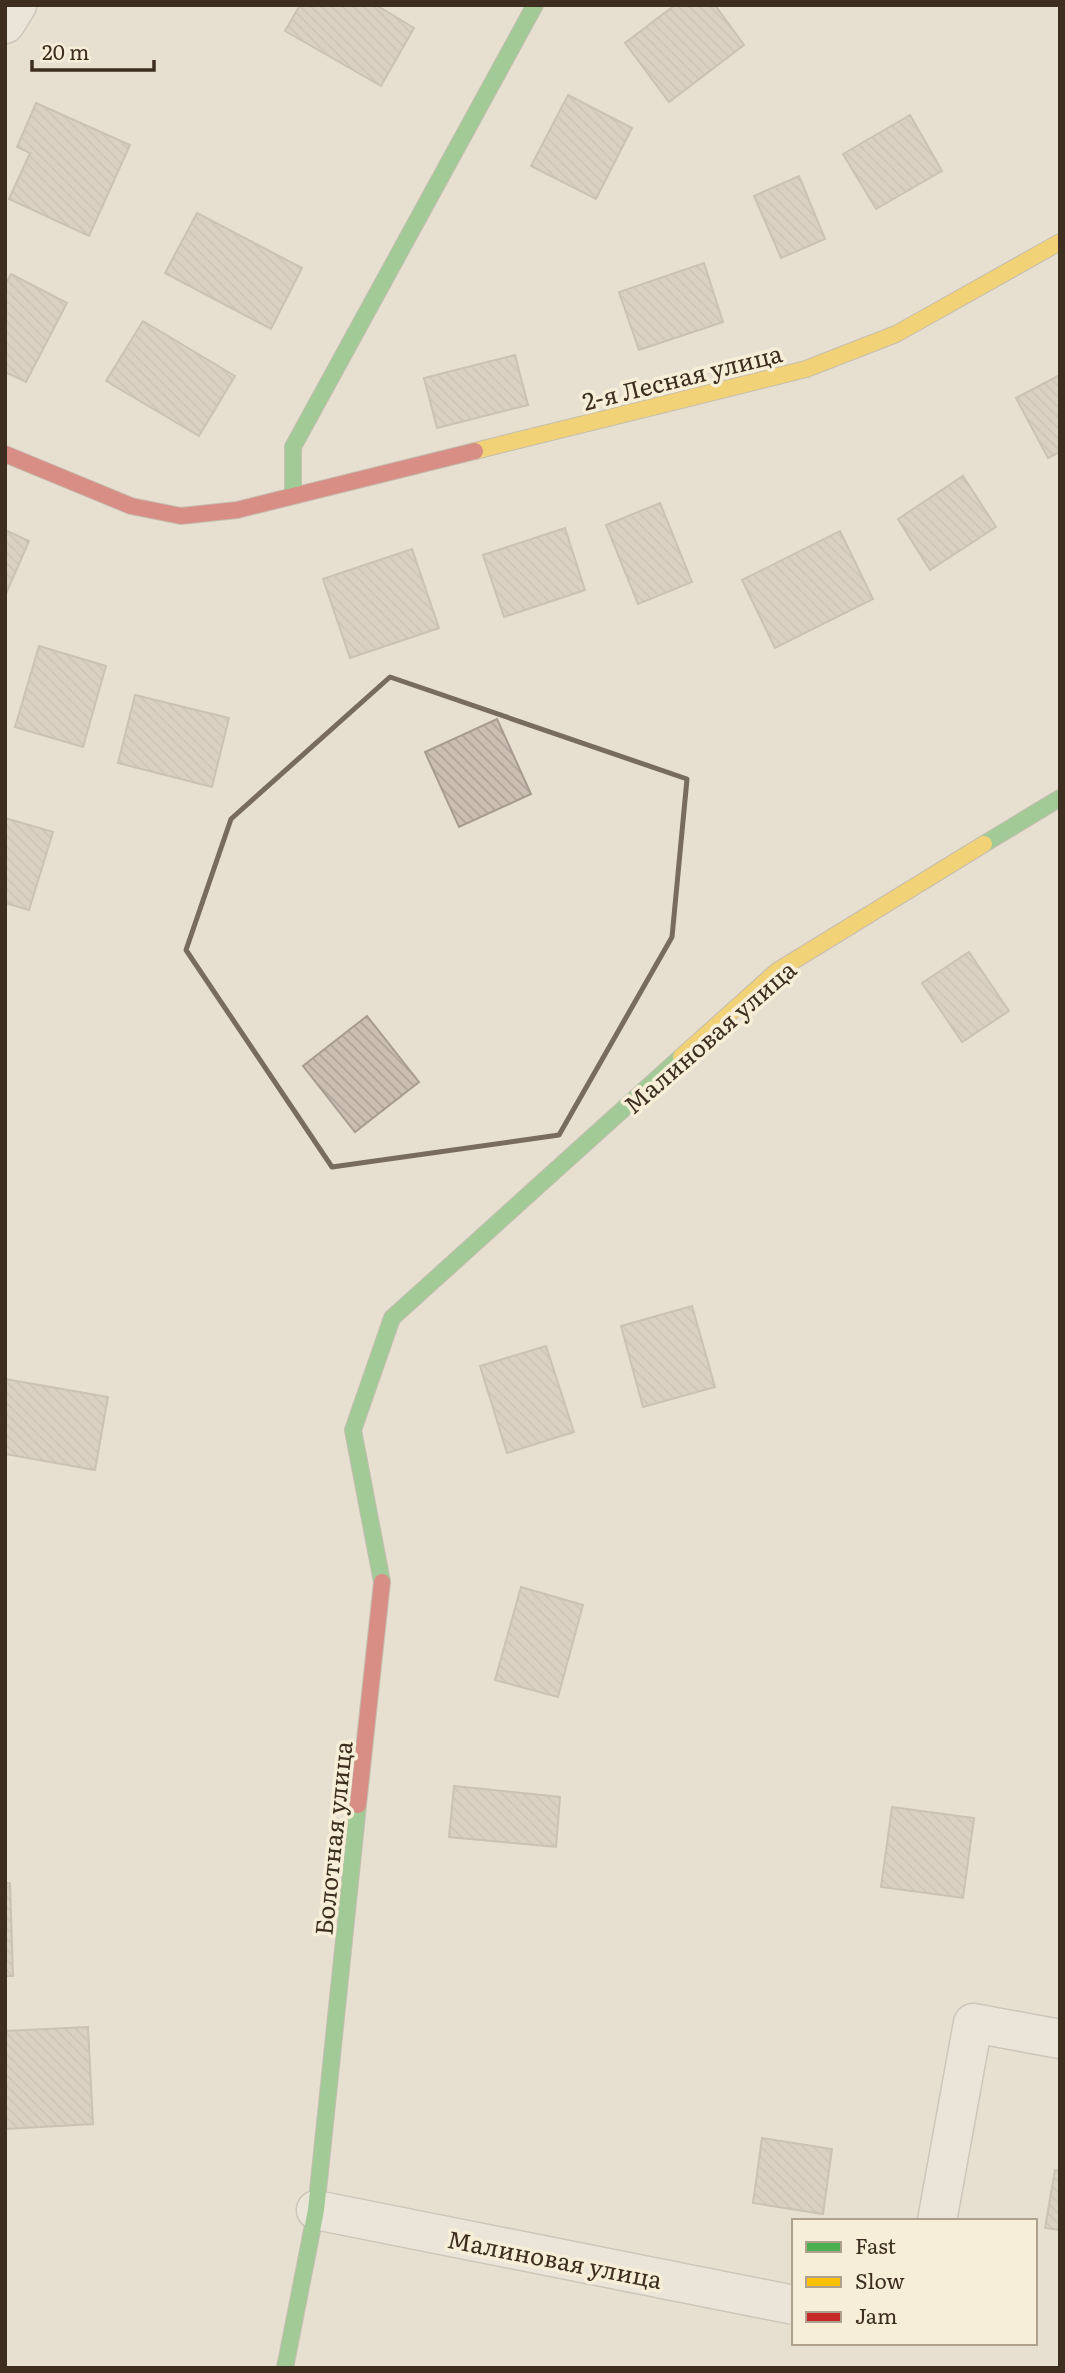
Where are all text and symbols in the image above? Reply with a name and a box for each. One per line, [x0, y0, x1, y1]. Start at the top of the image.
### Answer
scale bar [32, 28, 154, 72]
text: 20 m [42, 35, 89, 66]
street label: 2-я Лесная улица [578, 334, 786, 418]
street label: Малиновая улица [615, 951, 803, 1121]
street label: Болотная улица [304, 1739, 360, 1937]
legend [792, 2219, 1037, 2345]
street label: Малиновая улица [445, 2220, 665, 2296]
text: Fast [855, 2229, 896, 2260]
text: Slow [855, 2264, 905, 2295]
text: Jam [855, 2299, 897, 2330]

